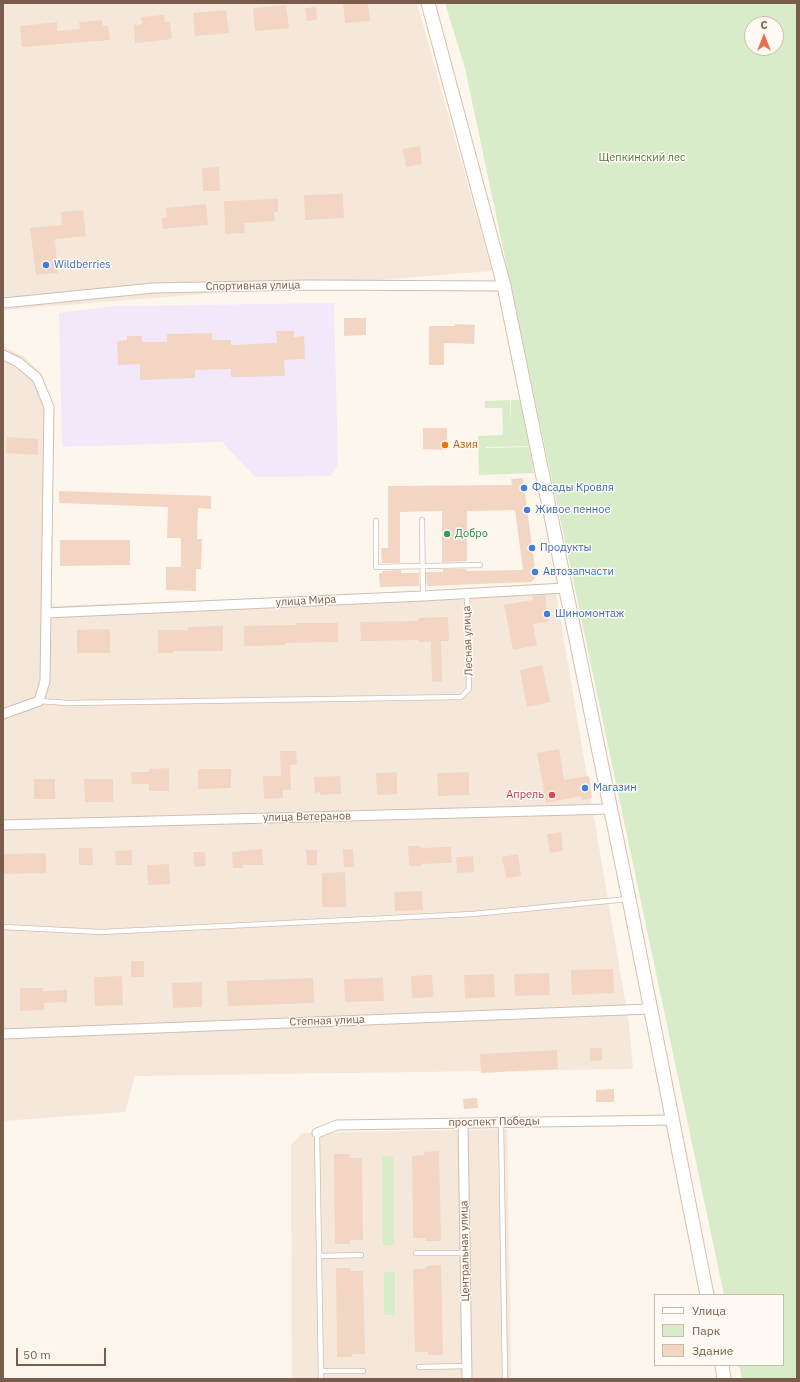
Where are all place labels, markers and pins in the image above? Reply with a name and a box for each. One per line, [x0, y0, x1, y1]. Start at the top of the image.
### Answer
place label: Wildberries [54, 258, 111, 272]
marker: Wildberries [41, 260, 51, 270]
place label: Азия [453, 438, 478, 452]
marker: Азия [440, 440, 450, 450]
place label: Фасады Кровля [532, 481, 614, 495]
marker: Фасады Кровля [519, 483, 529, 493]
place label: Живое пенное [535, 503, 611, 517]
marker: Живое пенное [522, 505, 532, 515]
place label: Добро [455, 527, 488, 541]
marker: Добро [442, 529, 452, 539]
place label: Продукты [540, 541, 591, 555]
marker: Продукты [527, 543, 537, 553]
place label: Автозапчасти [543, 565, 614, 579]
marker: Автозапчасти [530, 567, 540, 577]
place label: Шиномонтаж [555, 607, 624, 621]
marker: Шиномонтаж [542, 609, 552, 619]
place label: Магазин [593, 781, 637, 795]
marker: Магазин [580, 783, 590, 793]
place label: Апрель [506, 788, 544, 802]
marker: Апрель [547, 790, 557, 800]

